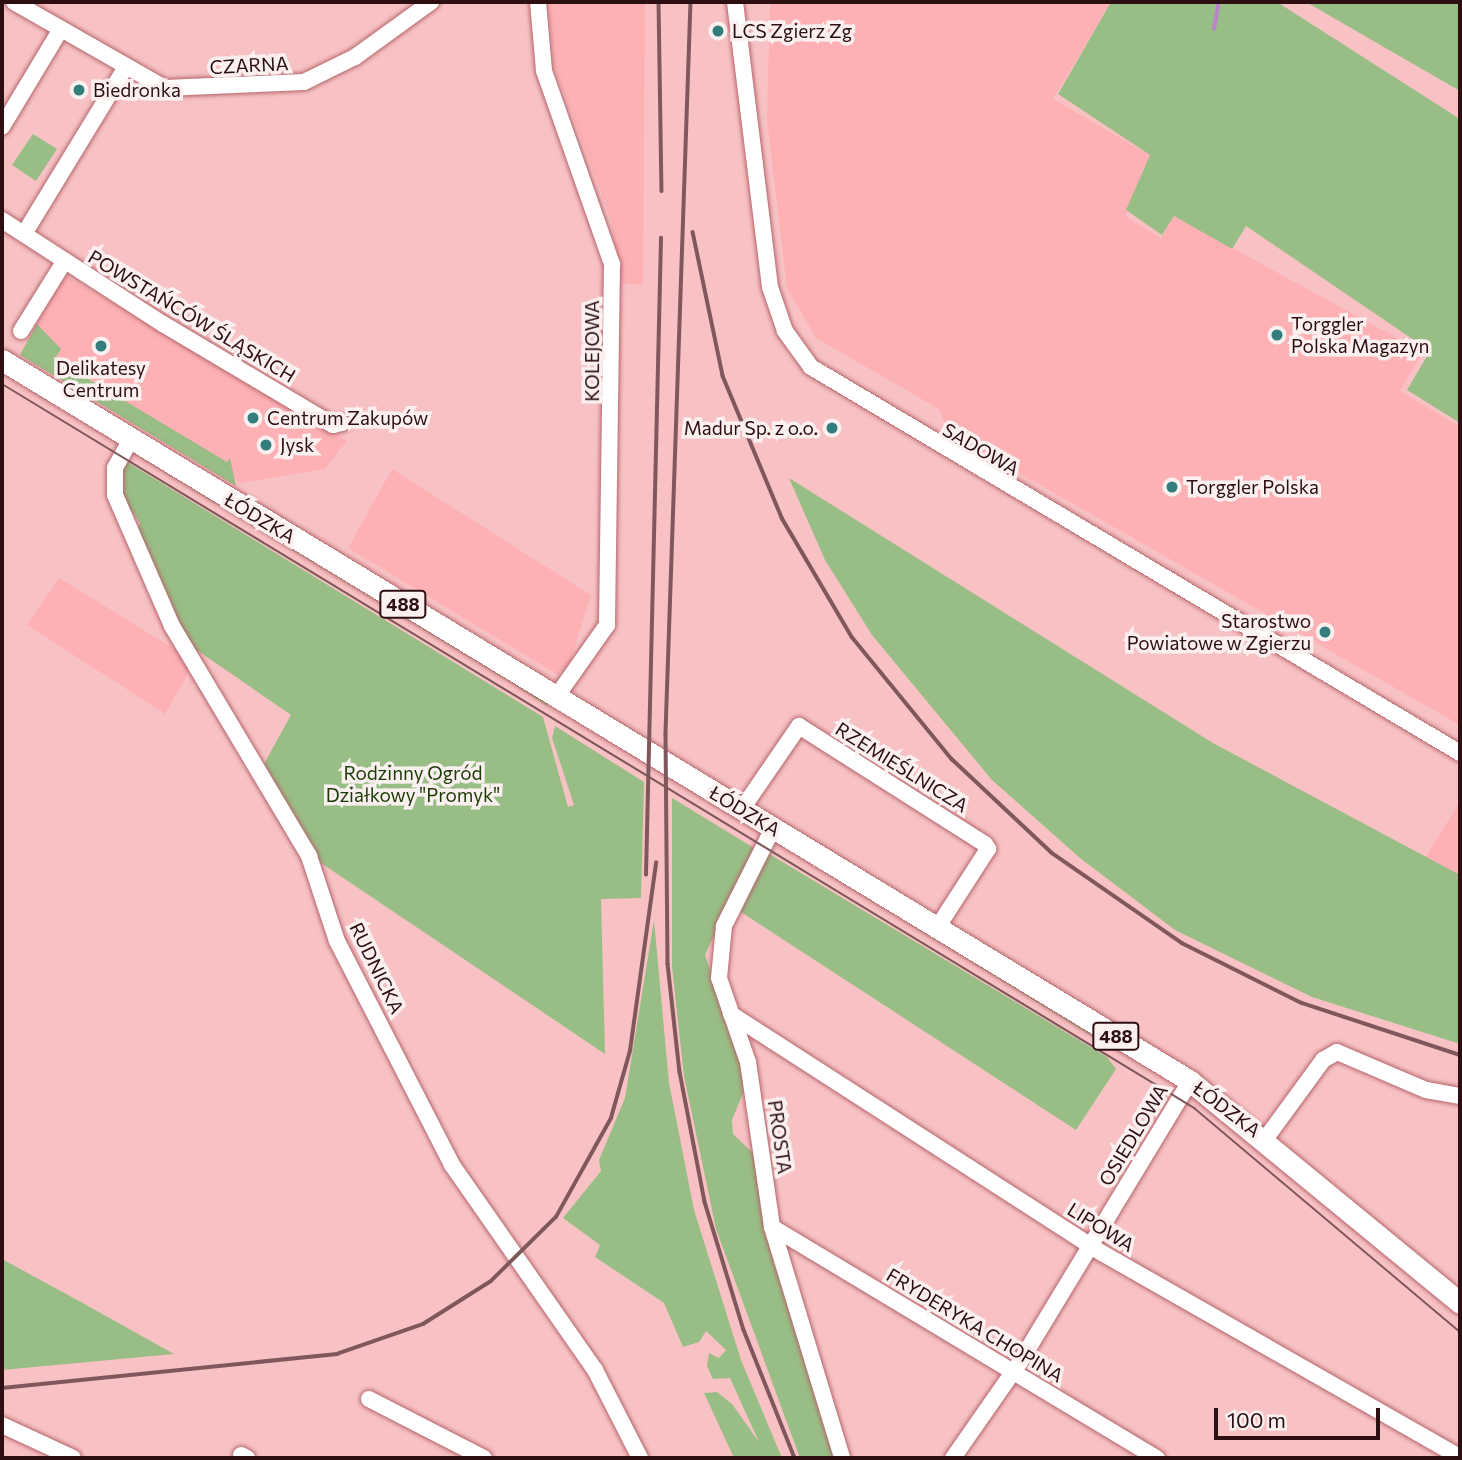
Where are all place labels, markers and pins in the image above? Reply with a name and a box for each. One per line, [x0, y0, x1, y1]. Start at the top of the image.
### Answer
place label: LCS Zgierz Zg [732, 20, 852, 42]
marker: LCS Zgierz Zg [710, 23, 726, 39]
place label: Biedronka [93, 79, 181, 101]
marker: Biedronka [71, 82, 87, 98]
place label: Torggler Polska Magazyn [1291, 313, 1429, 357]
marker: Torggler Polska Magazyn [1269, 327, 1285, 343]
marker: Delikatesy Centrum [93, 338, 109, 354]
place label: Delikatesy Centrum [56, 357, 146, 401]
place label: Centrum Zakupów [267, 407, 428, 429]
marker: Centrum Zakupów [245, 410, 261, 426]
place label: Madur Sp. z o.o. [684, 417, 818, 439]
marker: Madur Sp. z o.o. [824, 420, 840, 436]
place label: Jysk [280, 434, 314, 456]
marker: Jysk [258, 437, 274, 453]
place label: Torggler Polska [1186, 476, 1319, 498]
marker: Torggler Polska [1164, 479, 1180, 495]
place label: Starostwo Powiatowe w Zgierzu [1127, 610, 1311, 654]
marker: Starostwo Powiatowe w Zgierzu [1317, 624, 1333, 640]

